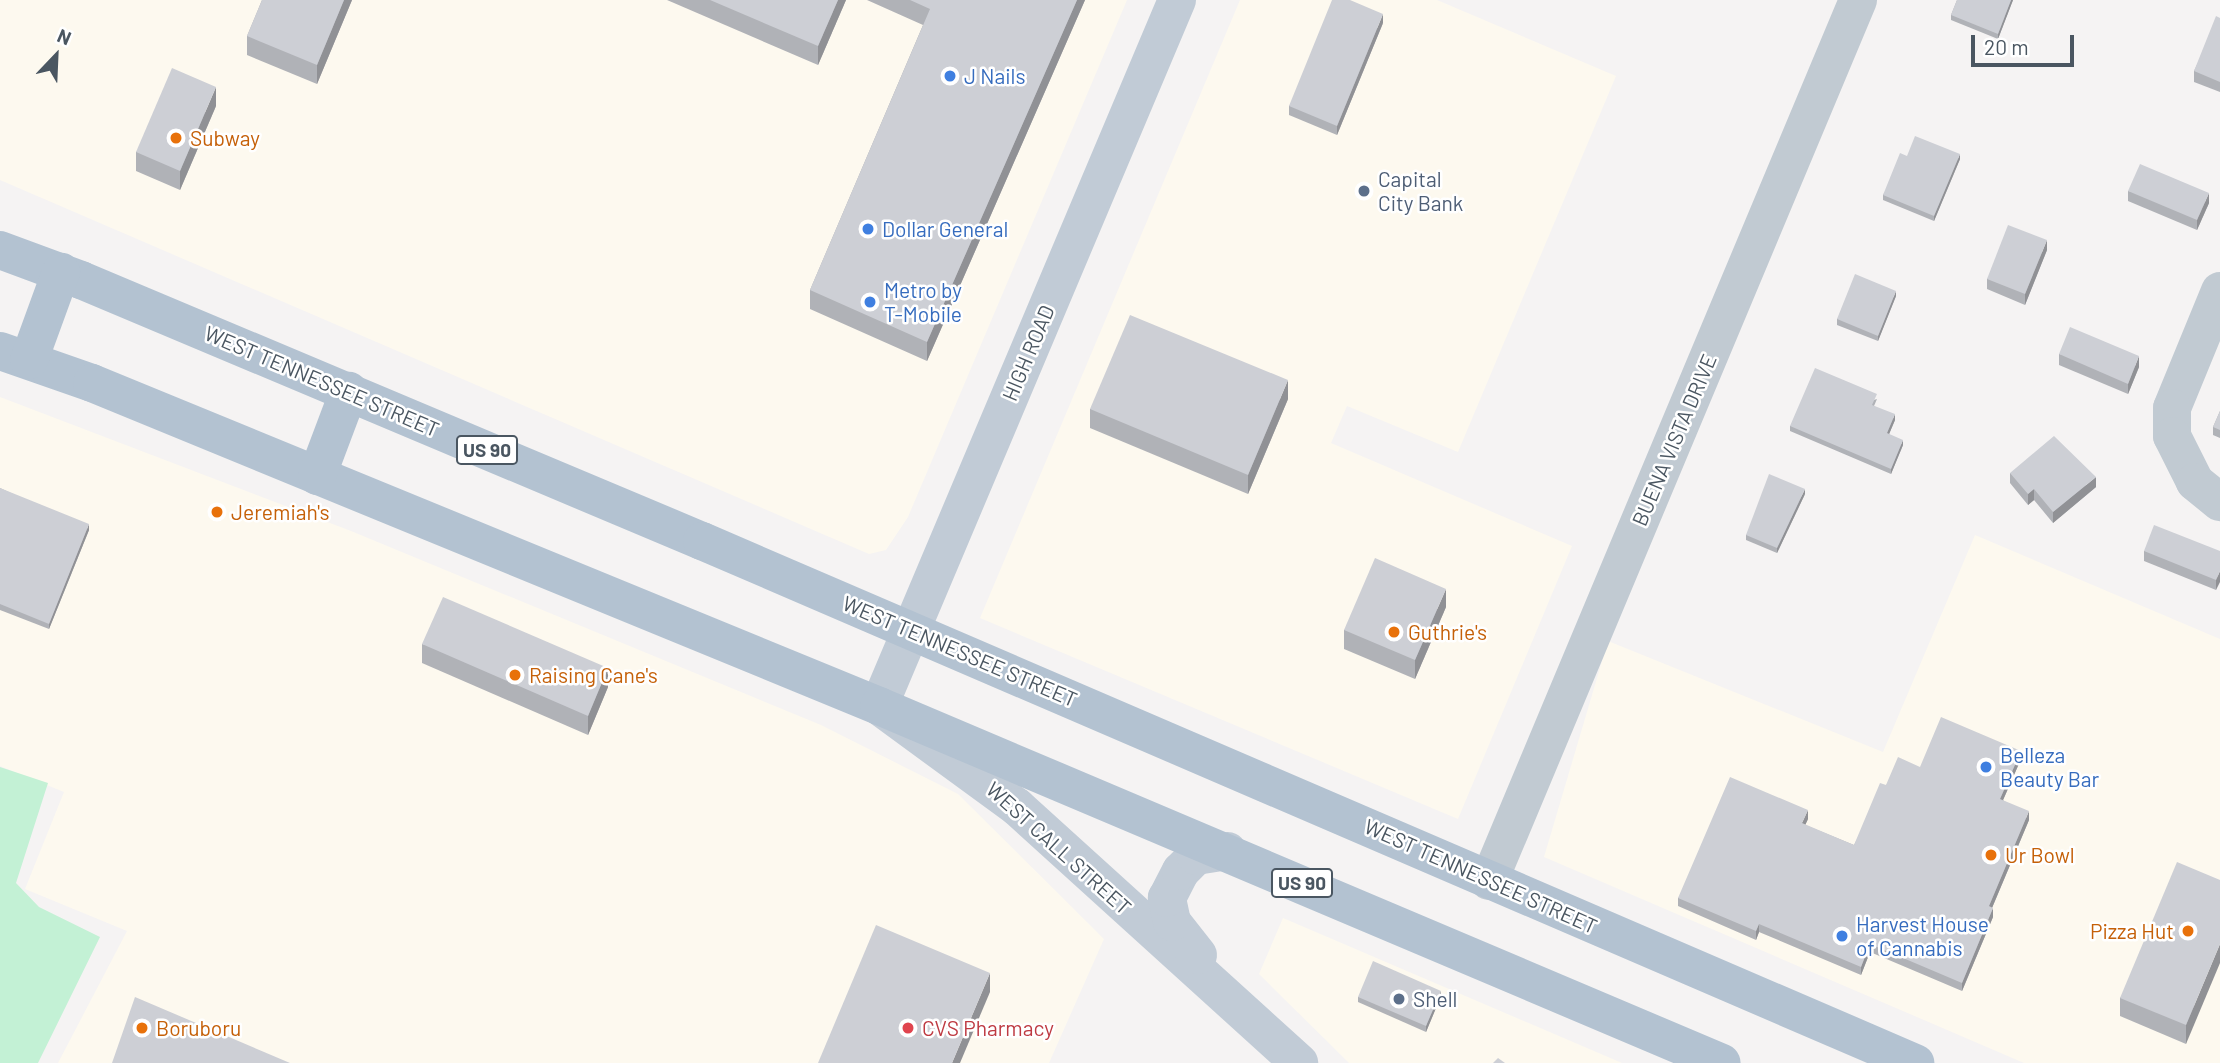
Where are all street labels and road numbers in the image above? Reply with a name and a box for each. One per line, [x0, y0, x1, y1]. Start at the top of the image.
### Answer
street label: HIGH ROAD [997, 301, 1059, 405]
street label: WEST TENNESSEE STREET [201, 320, 443, 442]
street label: BUENA VISTA DRIVE [1626, 350, 1722, 530]
road number: US 90 [456, 435, 518, 466]
street label: WEST TENNESSEE STREET [839, 590, 1081, 712]
street label: WEST CALL STREET [981, 776, 1137, 920]
street label: WEST TENNESSEE STREET [1361, 813, 1601, 939]
road number: US 90 [1270, 868, 1334, 898]

